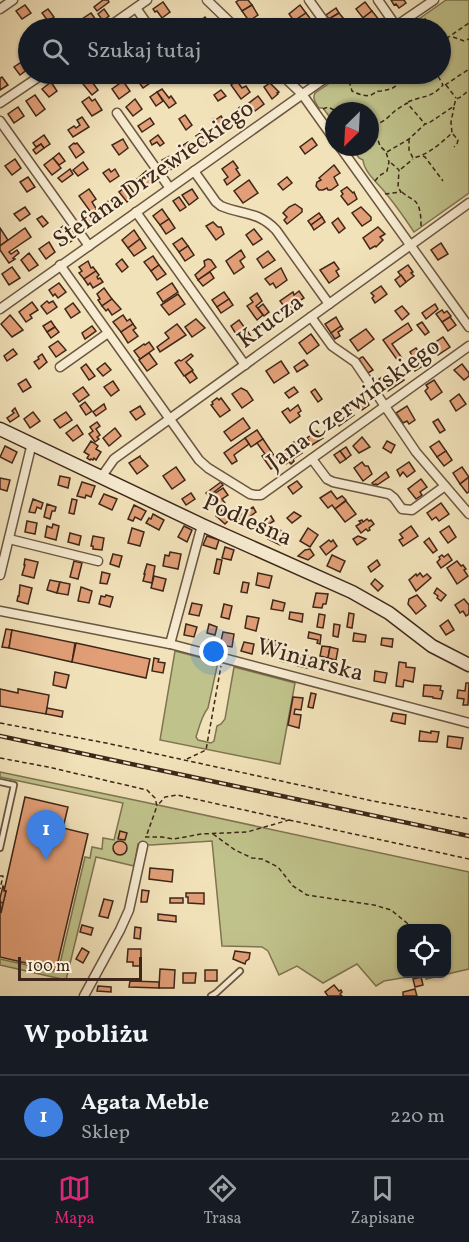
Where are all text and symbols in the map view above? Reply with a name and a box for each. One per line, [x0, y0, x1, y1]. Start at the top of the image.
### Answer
search box [18, 18, 451, 84]
icon: search [39, 35, 72, 68]
text: Szukaj tutaj [87, 36, 201, 67]
street label: Stefana Drzewieckiego [46, 93, 262, 257]
north arrow [325, 102, 379, 156]
street label: Krucza [231, 286, 311, 358]
street label: Jana Czerwińskiego [260, 330, 448, 480]
street label: Podleśna [197, 486, 297, 556]
street label: Winiarska [253, 630, 367, 692]
your location [199, 637, 228, 666]
pin: 1 [26, 810, 66, 860]
map controls [397, 924, 451, 978]
button: locate [397, 924, 451, 978]
scale bar [18, 954, 142, 982]
text: 100 m [27, 956, 70, 978]
text: W pobliżu [24, 1017, 148, 1053]
text: Agata Meble [81, 1088, 209, 1119]
text: 1 [39, 1103, 48, 1131]
text: 220 m [390, 1103, 445, 1131]
text: Sklep [81, 1119, 130, 1147]
tab: Mapa [54, 1172, 94, 1230]
tab: Trasa [203, 1172, 242, 1230]
tab: Zapisane [351, 1172, 415, 1230]

